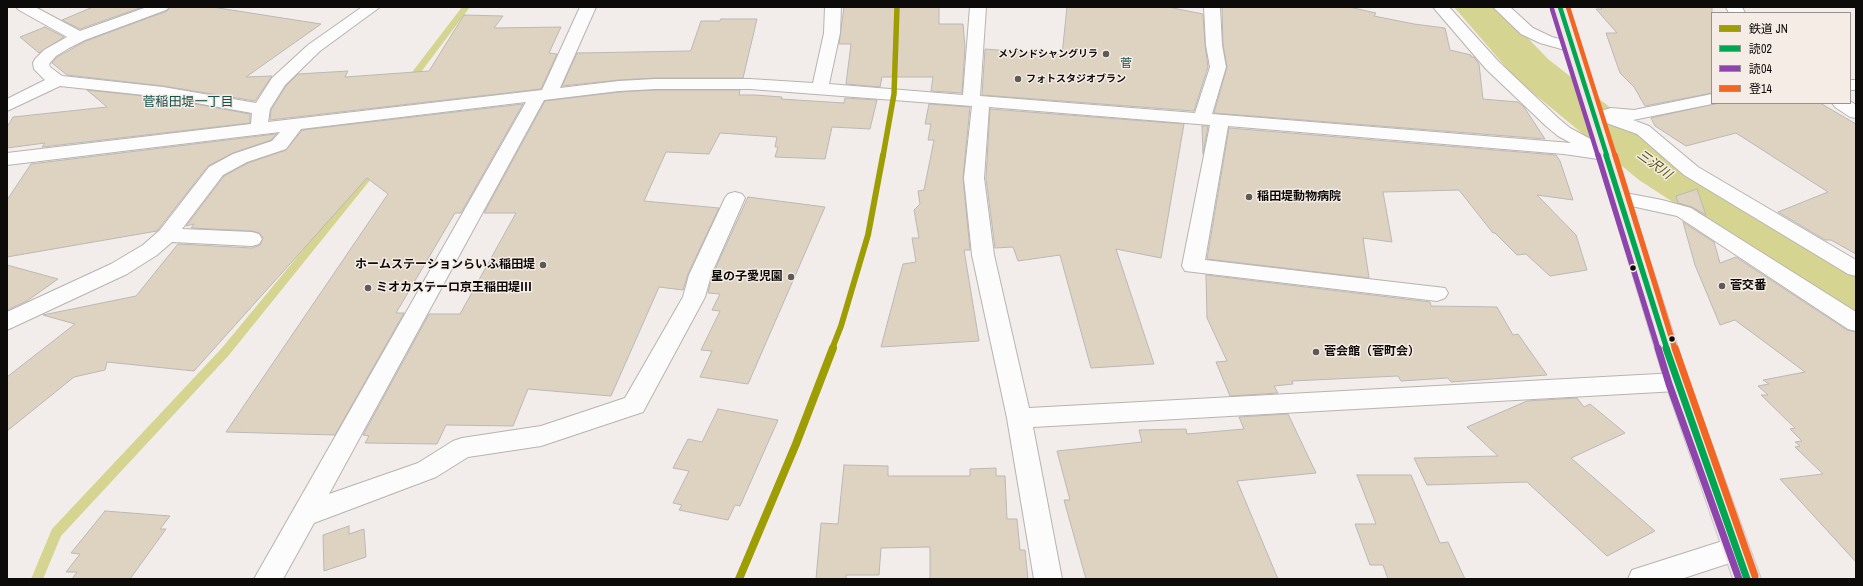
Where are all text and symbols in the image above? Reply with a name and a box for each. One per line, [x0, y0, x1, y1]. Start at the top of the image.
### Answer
legend [1711, 12, 1851, 104]
text: 鉄道 JN [1749, 21, 1788, 37]
text: 読02 [1749, 41, 1772, 57]
place label: メゾンドシャングリラ [998, 48, 1098, 60]
marker: メゾンドシャングリラ [1101, 49, 1111, 59]
district label: 菅 [1120, 57, 1132, 71]
text: 読04 [1749, 61, 1772, 77]
place label: フォトスタジオブラン [1026, 73, 1126, 85]
marker: フォトスタジオブラン [1013, 74, 1023, 84]
text: 登14 [1749, 81, 1772, 97]
district label: 菅稲田堤一丁目 [143, 95, 233, 111]
water label: 三沢川 [1634, 147, 1674, 183]
place label: 稲田堤動物病院 [1257, 190, 1341, 204]
marker: 稲田堤動物病院 [1244, 192, 1254, 202]
place label: ホームステーションらいふ稲田堤 [355, 258, 535, 272]
marker: ホームステーションらいふ稲田堤 [538, 260, 548, 270]
unlabelled marker [1628, 263, 1638, 273]
place label: 星の子愛児園 [711, 270, 783, 284]
marker: 星の子愛児園 [786, 272, 796, 282]
place label: 菅交番 [1730, 279, 1766, 293]
place label: ミオカステーロ京王稲田堤Ⅲ [376, 281, 532, 295]
marker: 菅交番 [1717, 281, 1727, 291]
marker: ミオカステーロ京王稲田堤Ⅲ [363, 283, 373, 293]
unlabelled marker [1667, 334, 1677, 344]
place label: 菅会館（菅町会） [1324, 345, 1420, 359]
marker: 菅会館（菅町会） [1311, 347, 1321, 357]

